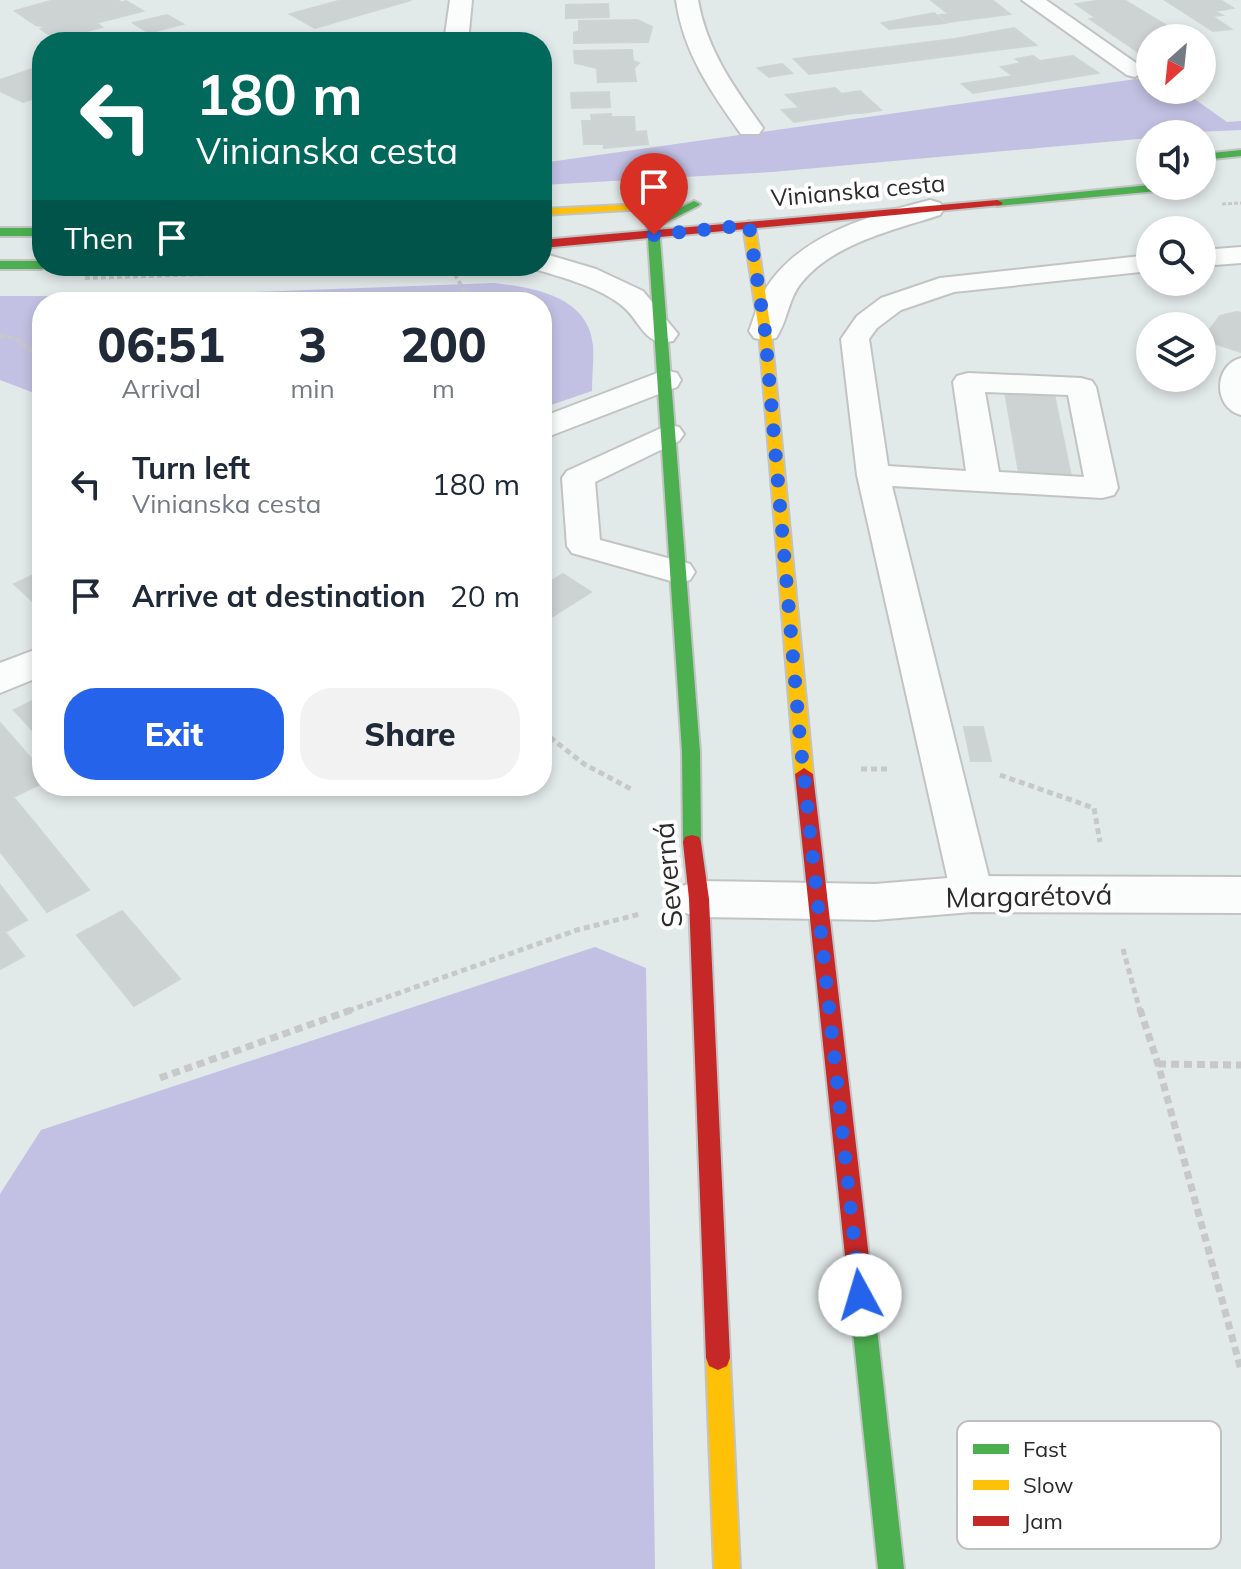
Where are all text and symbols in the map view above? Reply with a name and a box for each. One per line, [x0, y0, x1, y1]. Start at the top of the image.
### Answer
north arrow [1136, 24, 1216, 104]
map controls [1136, 24, 1216, 392]
text: 180 m [196, 59, 363, 129]
icon: left [64, 64, 168, 168]
button: sound [1136, 120, 1216, 200]
text: Vinianska cesta [196, 128, 458, 173]
pin [620, 153, 688, 235]
icon: arrive [632, 165, 676, 209]
street label: Vinianska cesta [770, 167, 946, 213]
icon: arrive [150, 216, 194, 260]
button: search [1136, 216, 1216, 296]
text: Then [64, 219, 134, 257]
button: layers [1136, 312, 1216, 392]
text: 06:51 [97, 314, 225, 374]
text: 3 [298, 314, 327, 374]
text: 200 [400, 314, 487, 374]
text: Arrival [121, 372, 201, 405]
text: min [291, 372, 335, 405]
text: m [432, 372, 455, 405]
text: Turn left [132, 449, 250, 487]
icon: left [64, 462, 108, 506]
text: 180 m [432, 465, 520, 503]
text: Vinianska cesta [132, 487, 321, 520]
icon: arrive [64, 574, 108, 618]
text: Arrive at destination [132, 577, 426, 615]
text: 20 m [450, 577, 520, 615]
button: Exit [64, 688, 284, 780]
button: Share [300, 688, 520, 780]
street label: Severná [645, 821, 690, 929]
street label: Margarétová [945, 877, 1113, 914]
position arrow [818, 1253, 902, 1337]
legend [957, 1421, 1221, 1549]
text: Fast [1023, 1435, 1067, 1463]
text: Slow [1023, 1471, 1073, 1499]
text: Jam [1023, 1507, 1063, 1535]

